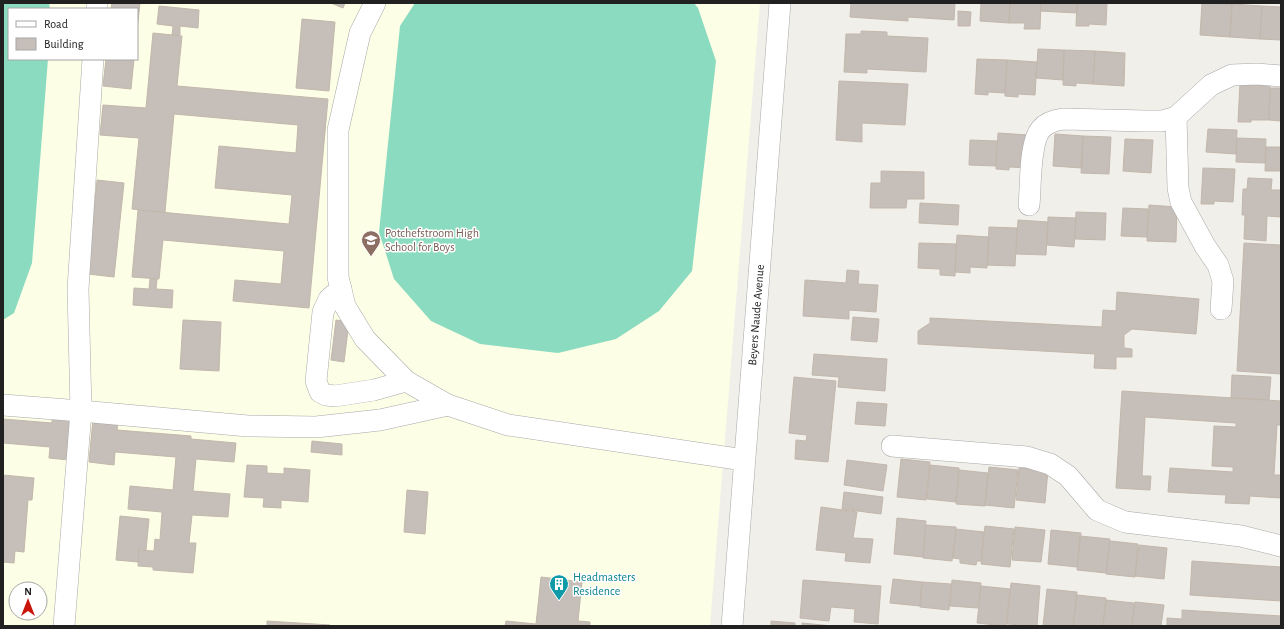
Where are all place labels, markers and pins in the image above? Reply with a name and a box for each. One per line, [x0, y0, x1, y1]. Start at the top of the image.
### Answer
place label: Potchefstroom High School for Boys [385, 227, 479, 254]
school or university icon: Potchefstroom High School for Boys [360, 229, 382, 257]
place label: Headmasters Residence [573, 571, 635, 597]
building icon: Headmasters Residence [548, 573, 570, 601]

